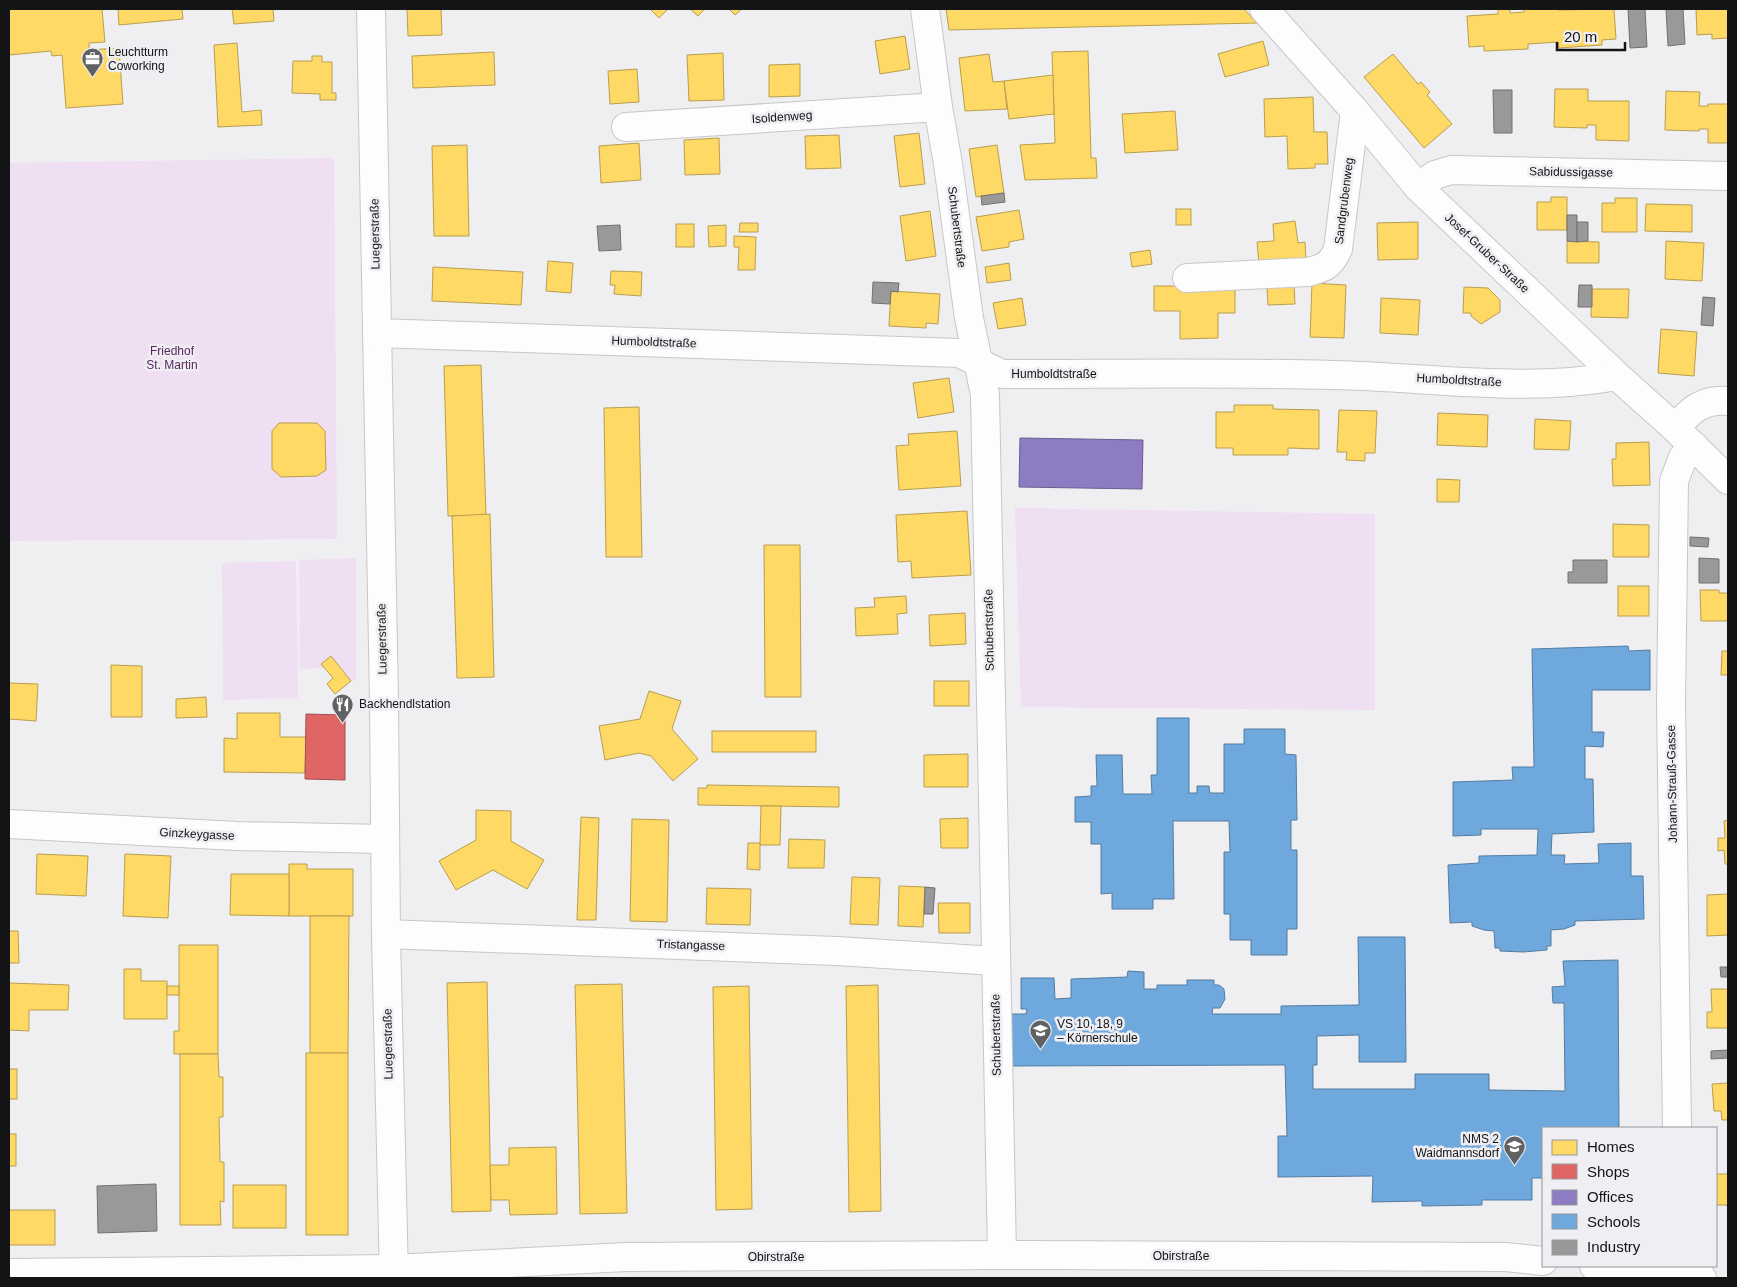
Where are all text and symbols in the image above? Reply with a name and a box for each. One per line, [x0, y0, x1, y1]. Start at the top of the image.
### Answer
scale bar [1557, 20, 1624, 52]
text: 20 m [1564, 28, 1597, 45]
place label: Leuchtturm Coworking [108, 45, 168, 73]
office icon: Leuchtturm Coworking [80, 47, 104, 78]
street label: Isoldenweg [751, 108, 813, 126]
street label: Sandgrubenweg [1332, 157, 1356, 245]
street label: Sabidussigasse [1529, 164, 1613, 180]
street label: Schubertstraße [945, 185, 969, 269]
street label: Luegerstraße [367, 198, 383, 270]
street label: Josef-Gruber-Straße [1442, 210, 1532, 296]
street label: Humboldtstraße [611, 334, 697, 350]
park label: Friedhof St. Martin [146, 344, 198, 372]
street label: Humboldtstraße [1011, 367, 1097, 381]
street label: Humboldtstraße [1416, 371, 1502, 389]
street label: Schubertstraße [981, 589, 997, 671]
street label: Luegerstraße [374, 603, 390, 675]
restaurant icon: Backhendlstation [331, 692, 355, 723]
place label: Backhendlstation [359, 697, 450, 711]
street label: Johann-Strauß-Gasse [1664, 725, 1680, 843]
street label: Ginzkeygasse [159, 825, 235, 843]
street label: Tristangasse [657, 937, 726, 953]
street label: Schubertstraße [988, 994, 1004, 1076]
street label: Luegerstraße [380, 1008, 396, 1080]
place label: VS 10, 18, 9 – Körnerschule [1057, 1017, 1138, 1045]
school or university icon: VS 10, 18, 9 – Körnerschule [1029, 1019, 1053, 1050]
legend [1542, 1127, 1717, 1267]
place label: NMS 2 Waidmannsdorf [1415, 1132, 1500, 1160]
school or university icon: NMS 2 Waidmannsdorf [1503, 1134, 1527, 1165]
text: Homes [1587, 1138, 1635, 1155]
text: Shops [1587, 1163, 1630, 1180]
text: Offices [1587, 1188, 1633, 1205]
text: Schools [1587, 1213, 1640, 1230]
text: Industry [1587, 1238, 1641, 1255]
street label: Obirstraße [1153, 1249, 1210, 1263]
street label: Obirstraße [748, 1250, 805, 1264]

